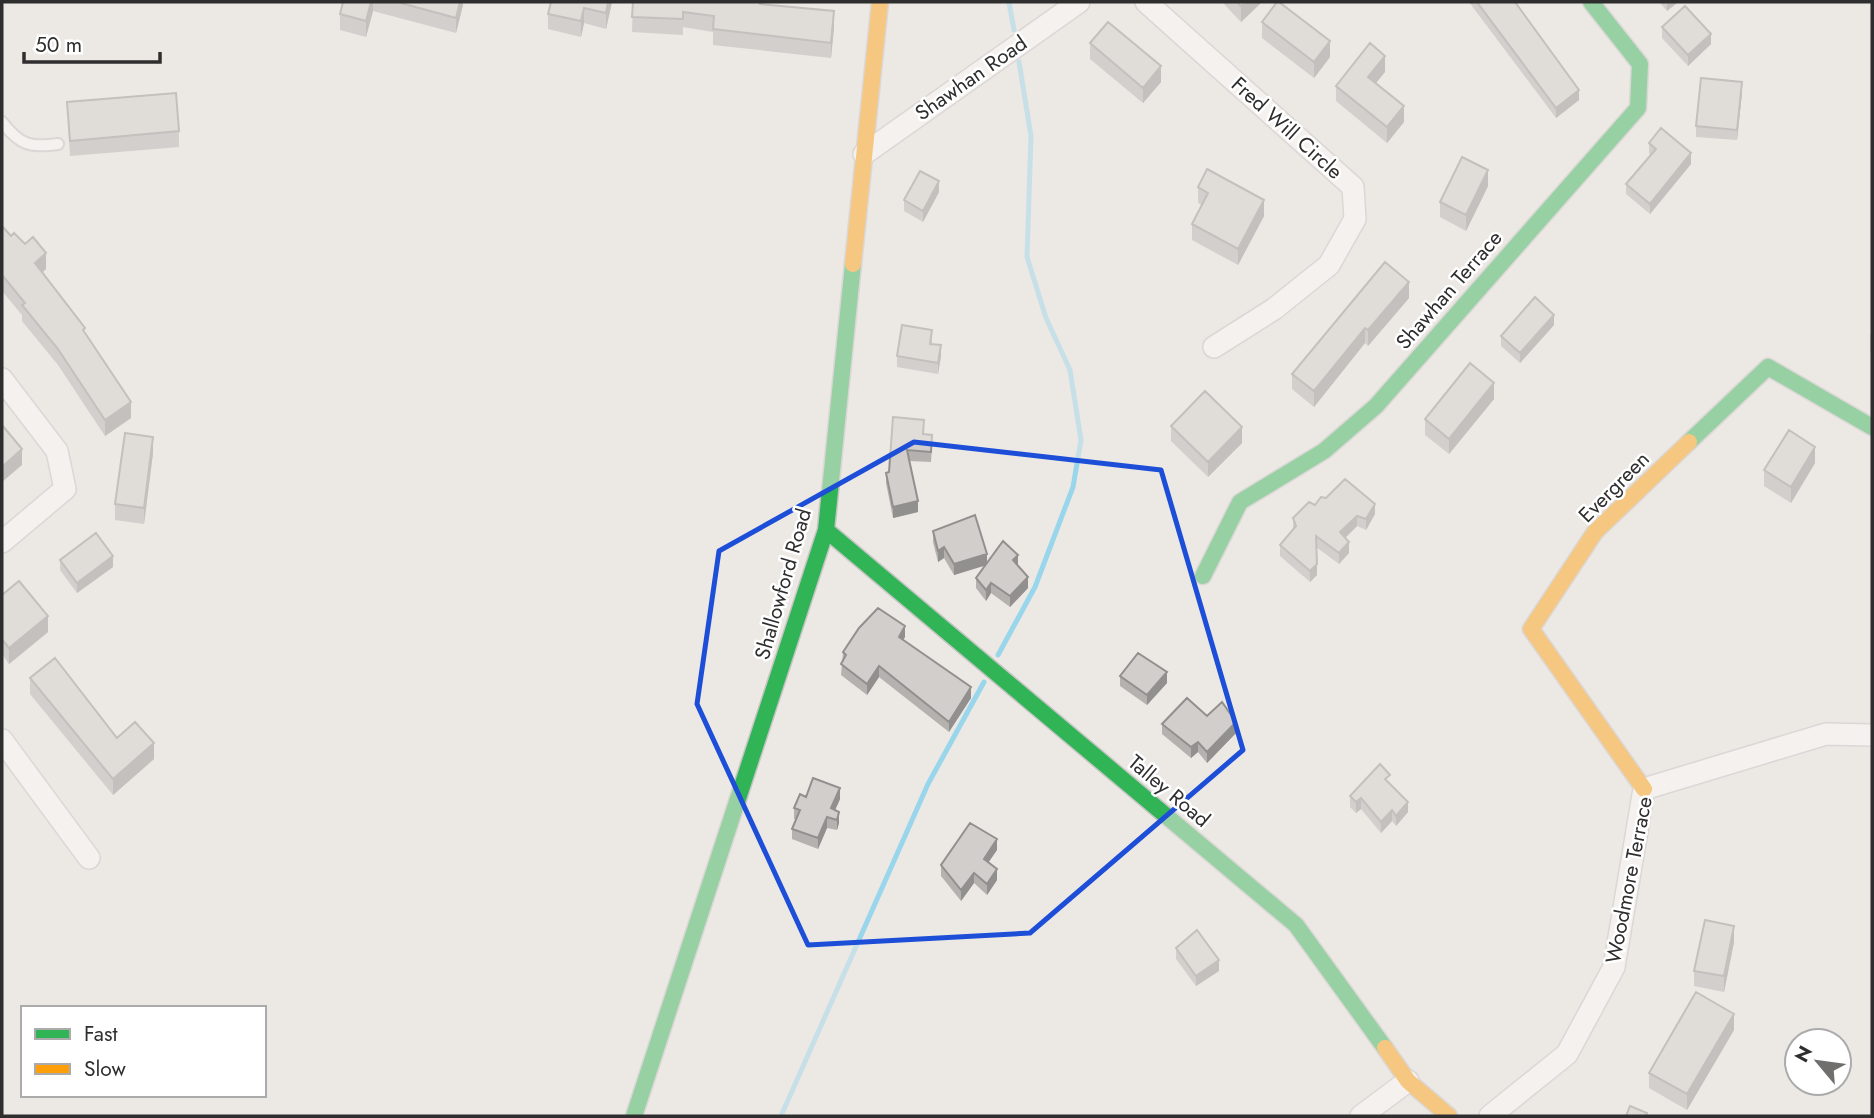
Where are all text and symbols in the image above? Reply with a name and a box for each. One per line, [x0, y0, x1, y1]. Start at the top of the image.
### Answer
scale bar [24, 21, 161, 65]
street label: Shawhan Road [909, 28, 1033, 128]
text: 50 m [35, 30, 82, 60]
street label: Fred Will Circle [1225, 70, 1349, 186]
street label: Shawhan Terrace [1389, 224, 1509, 356]
street label: Evergreen [1572, 445, 1656, 529]
street label: Shallowford Road [747, 505, 819, 663]
street label: Talley Road [1122, 748, 1216, 834]
street label: Woodmore Terrace [1598, 794, 1660, 966]
legend [21, 1006, 266, 1097]
text: Fast [84, 1019, 117, 1049]
north arrow [1783, 1027, 1853, 1097]
text: N [1788, 1041, 1819, 1067]
text: Slow [84, 1054, 126, 1084]

